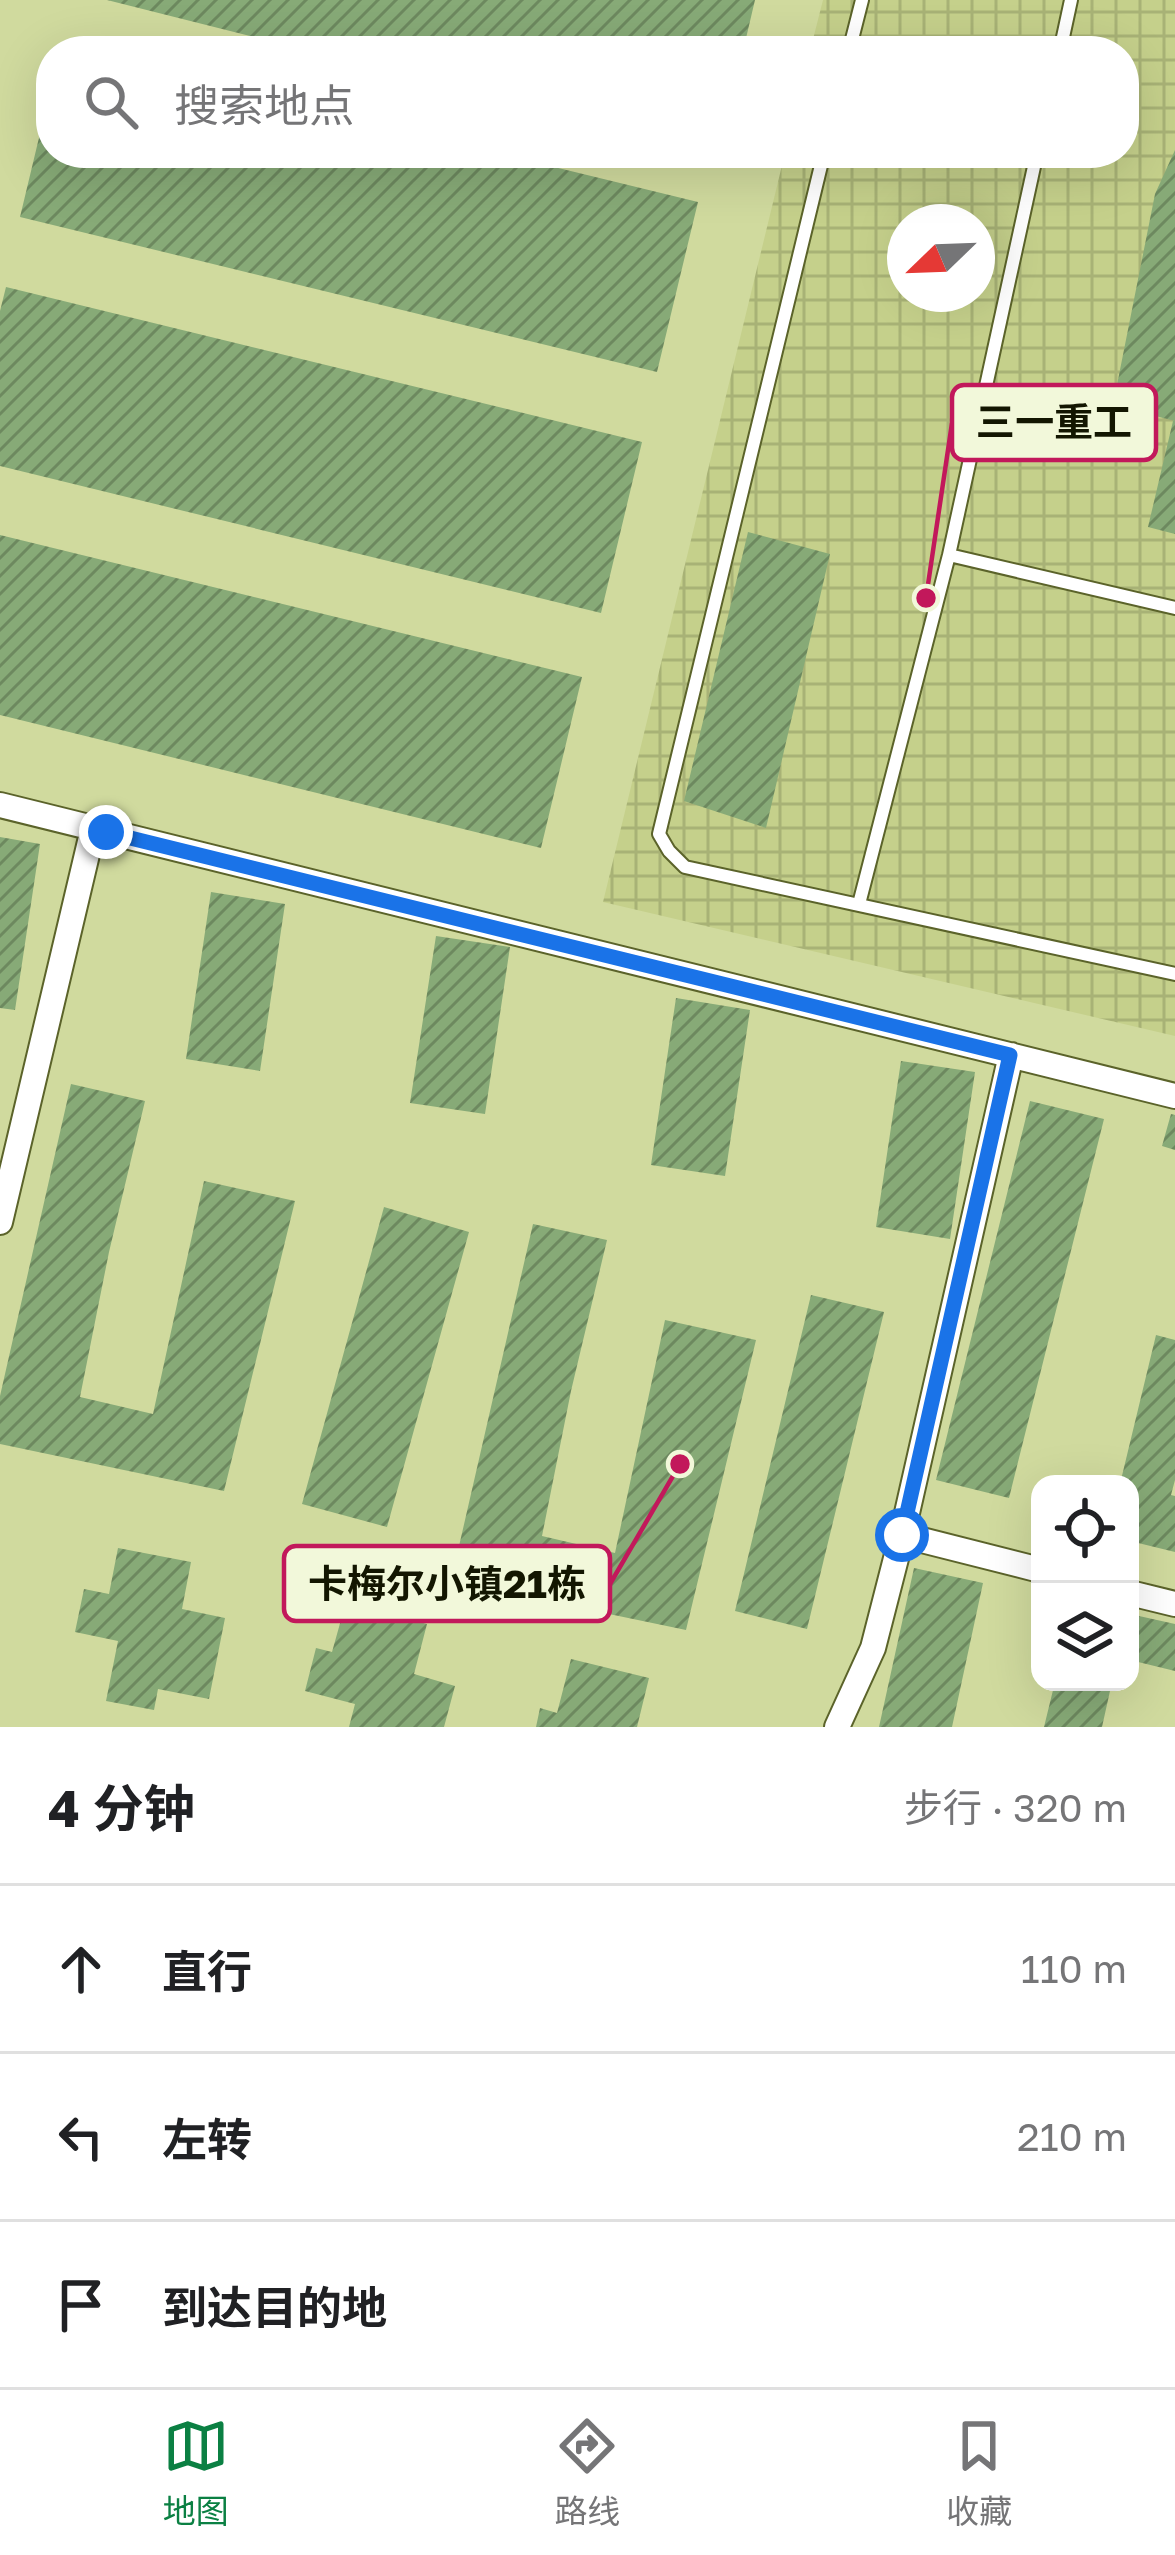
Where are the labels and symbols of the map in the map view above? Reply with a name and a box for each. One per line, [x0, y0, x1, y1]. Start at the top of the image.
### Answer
north arrow [887, 204, 995, 312]
callout: 三一重工 [952, 385, 1156, 460]
text: 三一重工 [976, 398, 1132, 445]
route end [79, 805, 133, 859]
route start [875, 1508, 929, 1562]
callout: 卡梅尔小镇21栋 [284, 1546, 610, 1621]
text: 卡梅尔小镇21栋 [308, 1560, 586, 1607]

